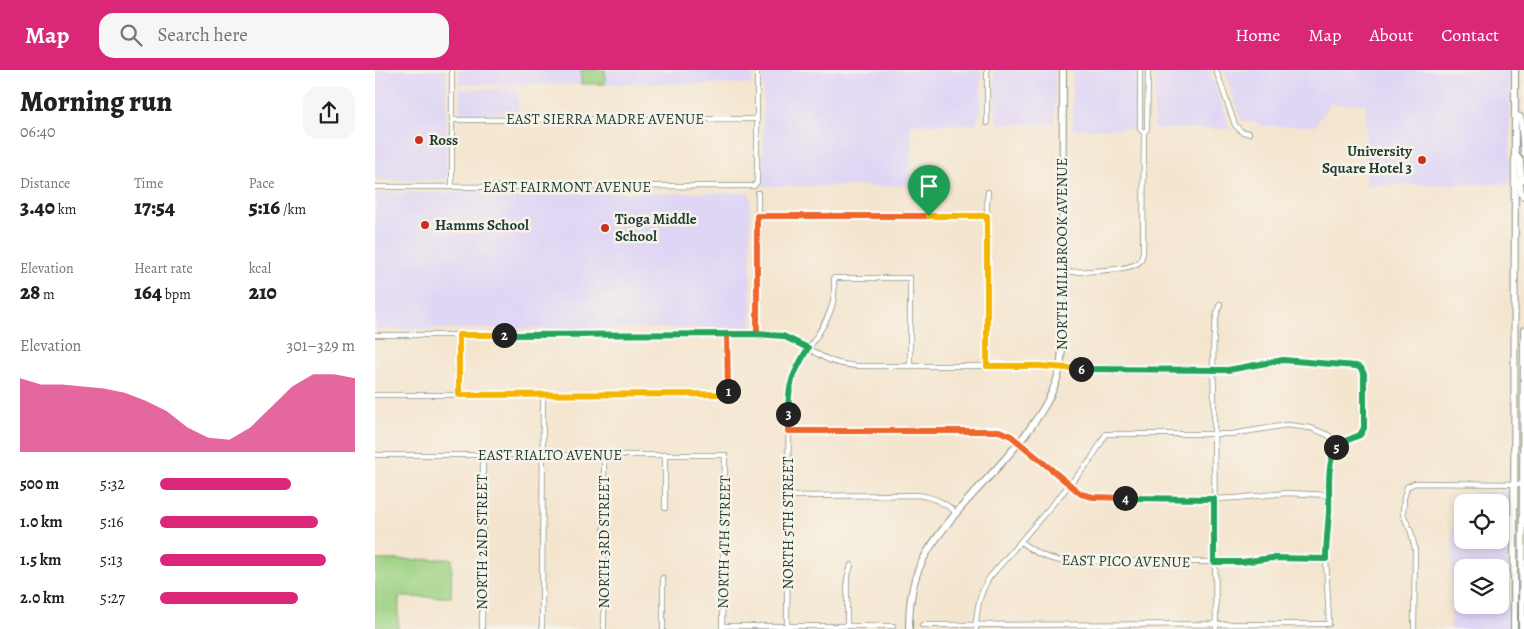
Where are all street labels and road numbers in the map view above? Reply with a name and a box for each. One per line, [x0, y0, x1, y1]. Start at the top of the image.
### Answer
street label: EAST SIERRA MADRE AVENUE [506, 109, 704, 129]
street label: NORTH MILLBROOK AVENUE [1052, 158, 1072, 350]
street label: EAST FAIRMONT AVENUE [483, 177, 651, 197]
street label: EAST RIALTO AVENUE [478, 445, 622, 465]
street label: NORTH 5TH STREET [778, 456, 798, 589]
street label: NORTH 2ND STREET [472, 473, 492, 610]
street label: NORTH 4TH STREET [713, 474, 735, 609]
street label: NORTH 3RD STREET [594, 475, 614, 608]
street label: EAST PICO AVENUE [1061, 550, 1191, 572]

